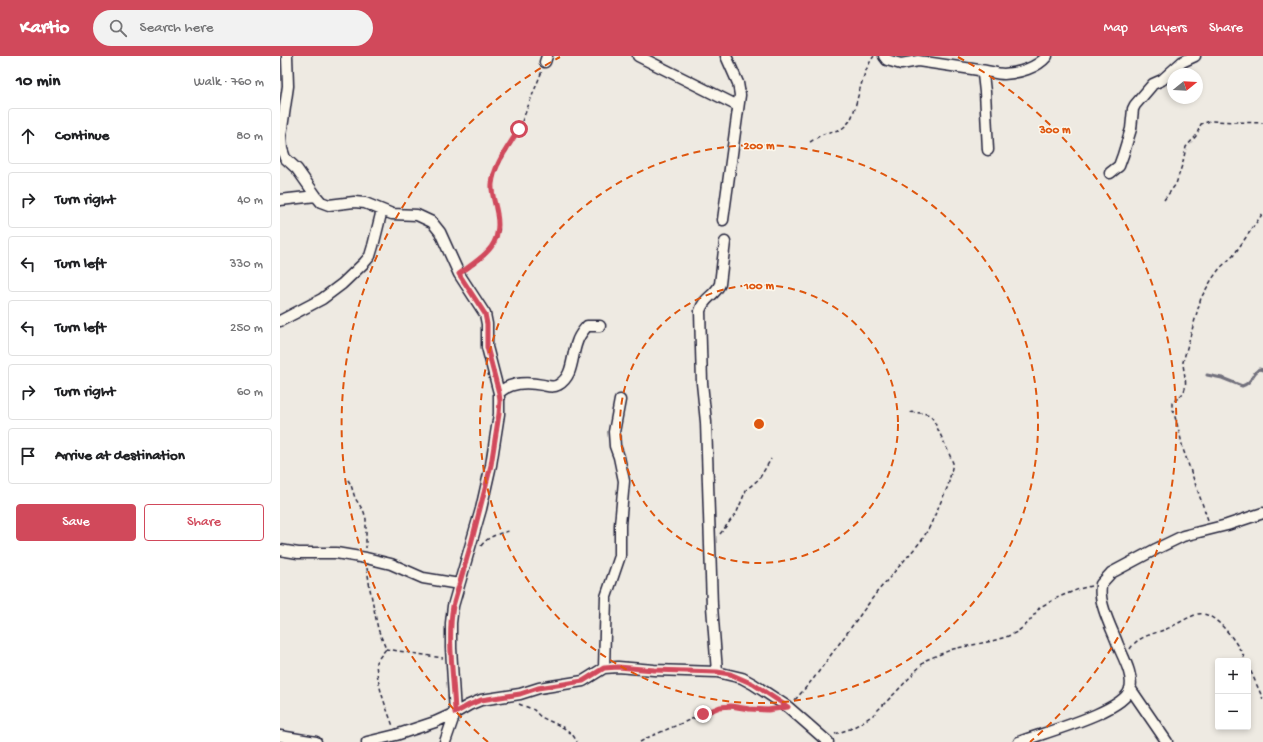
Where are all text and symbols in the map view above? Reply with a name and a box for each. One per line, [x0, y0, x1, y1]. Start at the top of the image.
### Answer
search box [93, 10, 373, 46]
text: Kartio [20, 17, 69, 40]
icon: search [107, 17, 129, 39]
text: Search here [139, 19, 213, 37]
text: Map [1104, 20, 1128, 37]
text: Layers [1150, 20, 1187, 37]
text: Share [1209, 20, 1243, 37]
north arrow [1167, 68, 1203, 104]
text: 10 min [16, 72, 60, 92]
text: Walk · 760 m [194, 75, 264, 90]
route start [510, 120, 528, 138]
text: 300 m [1038, 124, 1071, 138]
icon: ahead [17, 125, 39, 147]
text: Continue [55, 127, 109, 145]
text: 80 m [236, 129, 263, 144]
text: 200 m [744, 140, 775, 154]
icon: right [17, 189, 39, 211]
text: Turn right [55, 191, 115, 209]
text: 40 m [237, 193, 263, 208]
icon: left [17, 253, 39, 275]
text: Turn left [55, 255, 106, 273]
text: 330 m [230, 257, 263, 272]
text: 100 m [743, 280, 774, 294]
icon: left [17, 317, 39, 339]
text: Turn left [55, 319, 106, 337]
text: 250 m [230, 321, 263, 336]
icon: right [17, 381, 39, 403]
text: Turn right [55, 383, 115, 401]
text: 60 m [237, 385, 263, 400]
centre of rings [752, 417, 766, 431]
icon: arrive [17, 445, 39, 467]
text: Arrive at destination [55, 447, 185, 465]
button: Save [16, 504, 136, 541]
button: Share [144, 504, 264, 541]
map controls [1215, 658, 1251, 730]
button: + [1215, 658, 1251, 694]
button: − [1215, 694, 1251, 730]
route end [694, 705, 712, 723]

